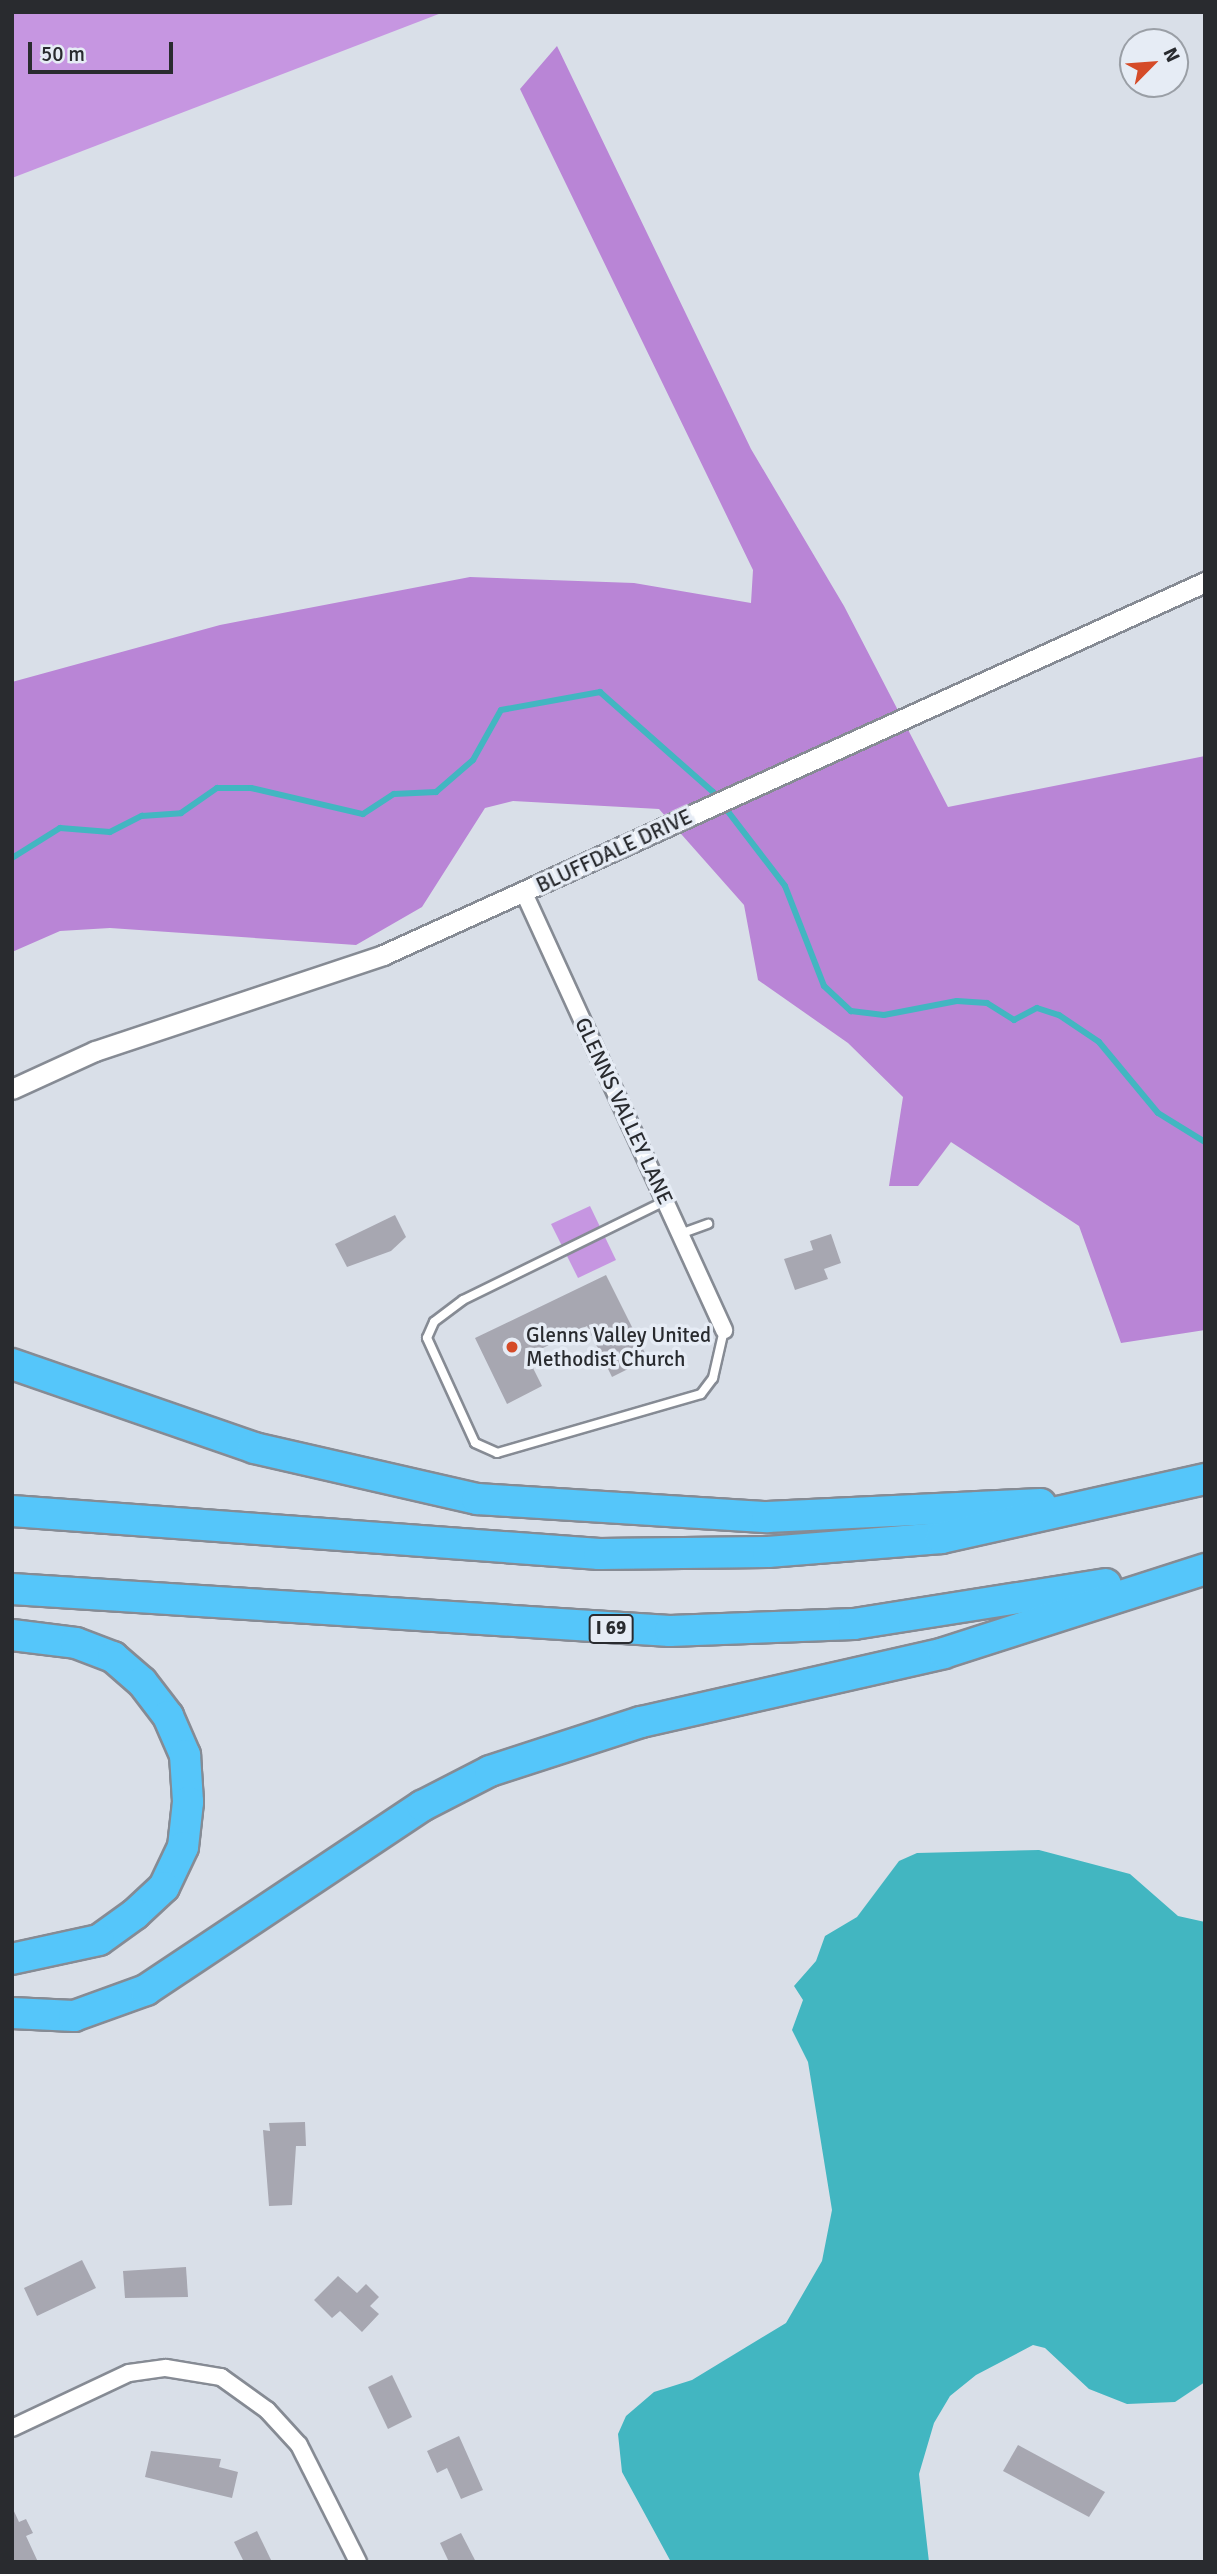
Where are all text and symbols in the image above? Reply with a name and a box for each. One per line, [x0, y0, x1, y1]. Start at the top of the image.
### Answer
scale bar [32, 28, 177, 72]
north arrow [1119, 28, 1189, 98]
text: 50 m [41, 41, 85, 67]
text: N [1158, 44, 1185, 66]
street label: BLUFFDALE DRIVE [532, 804, 696, 898]
street label: GLENNS VALLEY LANE [570, 1014, 678, 1208]
place label: Glenns Valley United Methodist Church [526, 1322, 711, 1372]
marker: Glenns Valley United Methodist Church [504, 1339, 520, 1355]
road number: I 69 [588, 1614, 634, 1644]

